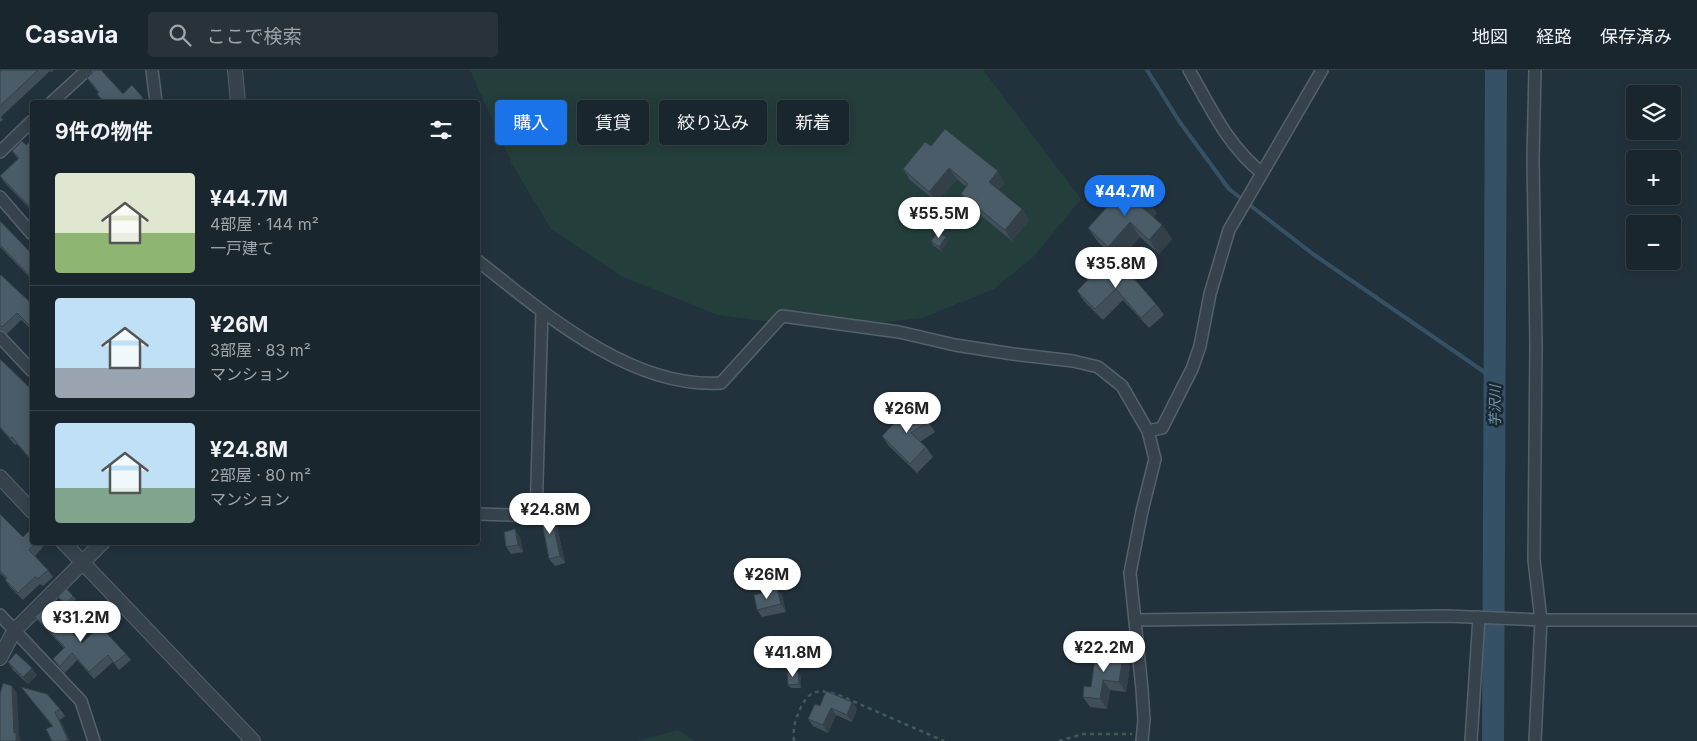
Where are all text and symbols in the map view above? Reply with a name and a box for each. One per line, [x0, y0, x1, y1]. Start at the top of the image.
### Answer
search box [148, 12, 498, 57]
text: Casavia [25, 20, 118, 49]
icon: search [166, 21, 194, 49]
text: ここで検索 [206, 25, 302, 48]
text: 地図 [1472, 26, 1508, 47]
text: 経路 [1536, 26, 1572, 47]
text: 保存済み [1600, 26, 1672, 47]
map controls [1626, 85, 1681, 270]
button: layers [1626, 85, 1681, 140]
chip: 購入 [495, 100, 567, 145]
chip: 賃貸 [577, 100, 649, 145]
chip: 絞り込み [659, 100, 767, 145]
chip: 新着 [777, 100, 849, 145]
icon: filters [427, 116, 455, 144]
text: 9件の物件 [55, 119, 153, 144]
button: + [1626, 150, 1681, 205]
pin: ¥44.7M [1084, 174, 1166, 217]
text: ¥44.7M [1095, 181, 1155, 201]
text: ¥44.7M [210, 186, 288, 211]
icon: home [95, 193, 155, 253]
pin: ¥55.5M [898, 196, 980, 239]
text: ¥55.5M [909, 203, 969, 223]
text: 4部屋 · 144 m² [210, 214, 319, 234]
button: − [1626, 215, 1681, 270]
text: 一戸建て [210, 238, 274, 258]
pin: ¥35.8M [1075, 246, 1157, 289]
text: ¥35.8M [1086, 253, 1146, 273]
text: ¥26M [210, 312, 268, 337]
icon: home [95, 318, 155, 378]
text: 3部屋 · 83 m² [210, 340, 311, 360]
text: マンション [210, 364, 290, 384]
water label: 芋沢川 [1486, 383, 1503, 427]
pin: ¥26M [877, 392, 937, 434]
text: ¥26M [885, 398, 929, 418]
text: ¥24.8M [210, 437, 288, 462]
icon: home [95, 443, 155, 503]
text: 2部屋 · 80 m² [210, 465, 311, 485]
text: マンション [210, 489, 290, 509]
pin: ¥24.8M [509, 492, 591, 535]
text: ¥24.8M [520, 499, 580, 519]
pin: ¥26M [737, 558, 797, 600]
text: ¥26M [745, 564, 789, 584]
pin: ¥31.2M [40, 600, 122, 643]
text: ¥31.2M [53, 607, 109, 627]
pin: ¥22.2M [1063, 630, 1145, 673]
pin: ¥41.8M [752, 636, 834, 678]
text: ¥22.2M [1074, 637, 1134, 657]
text: ¥41.8M [765, 642, 821, 662]

